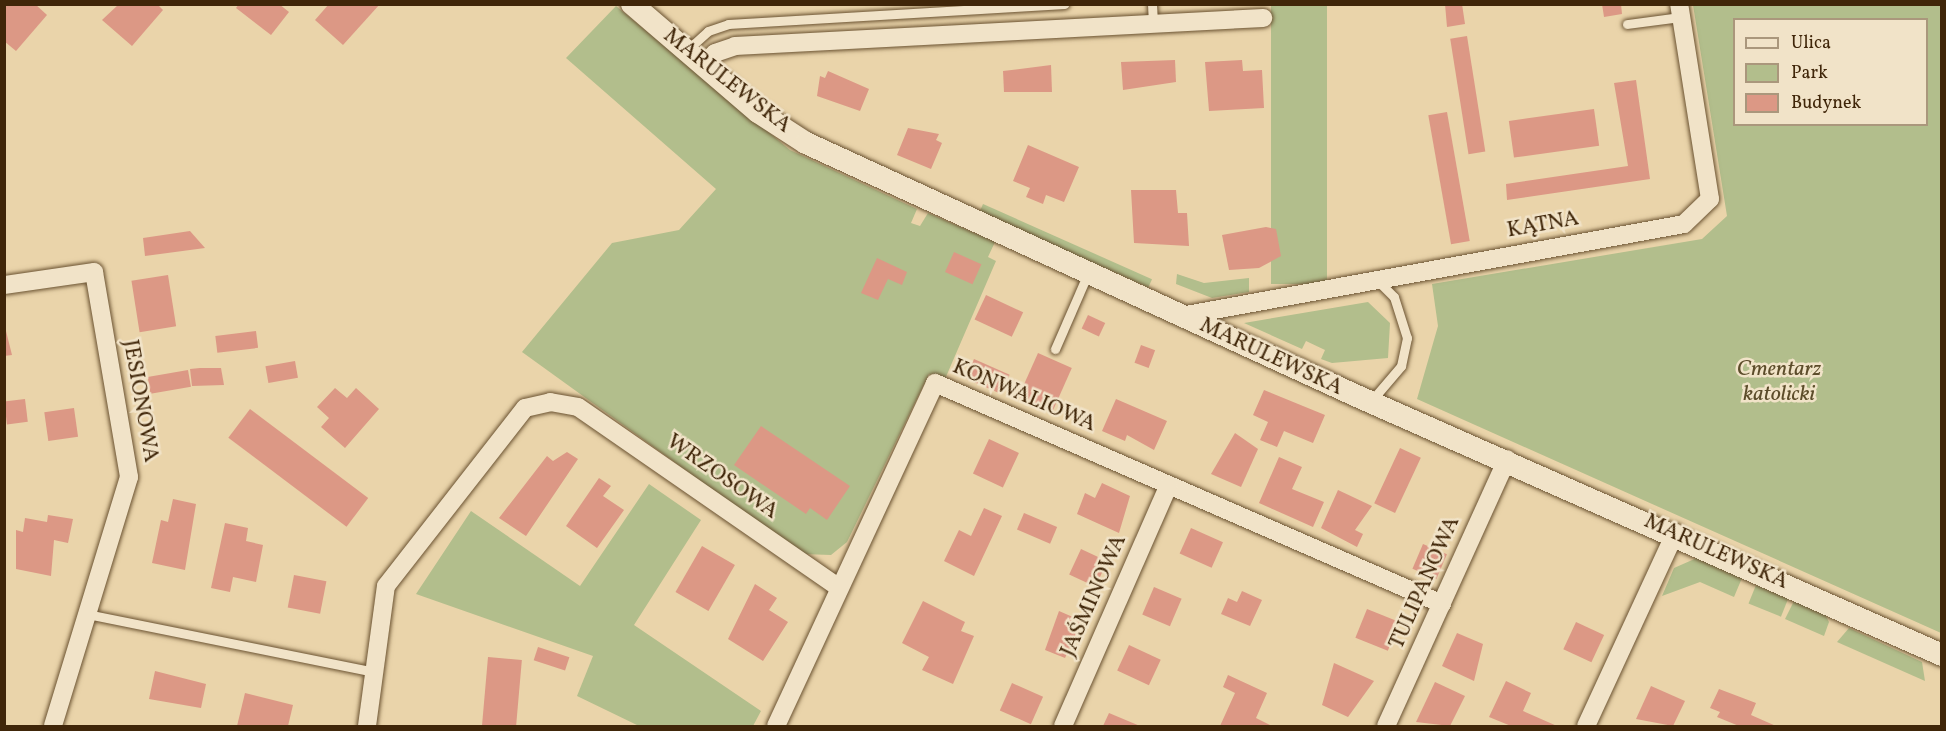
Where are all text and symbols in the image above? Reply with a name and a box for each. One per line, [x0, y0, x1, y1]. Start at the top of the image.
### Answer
legend [1733, 18, 1928, 126]
street label: MARULEWSKA [658, 23, 796, 139]
text: Ulica [1791, 31, 1831, 56]
text: Park [1791, 61, 1828, 86]
text: Budynek [1791, 91, 1861, 116]
street label: KĄTNA [1505, 206, 1581, 244]
street label: MARULEWSKA [1195, 312, 1347, 402]
street label: JESIONOWA [116, 338, 164, 464]
street label: KONWALIOWA [948, 354, 1100, 438]
park label: Cmentarz katolicki [1737, 356, 1821, 408]
street label: WRZOSOWA [661, 429, 783, 525]
street label: MARULEWSKA [1640, 508, 1792, 596]
street label: TULIPANOWA [1384, 513, 1466, 653]
street label: JAŚMINOWA [1055, 531, 1133, 661]

